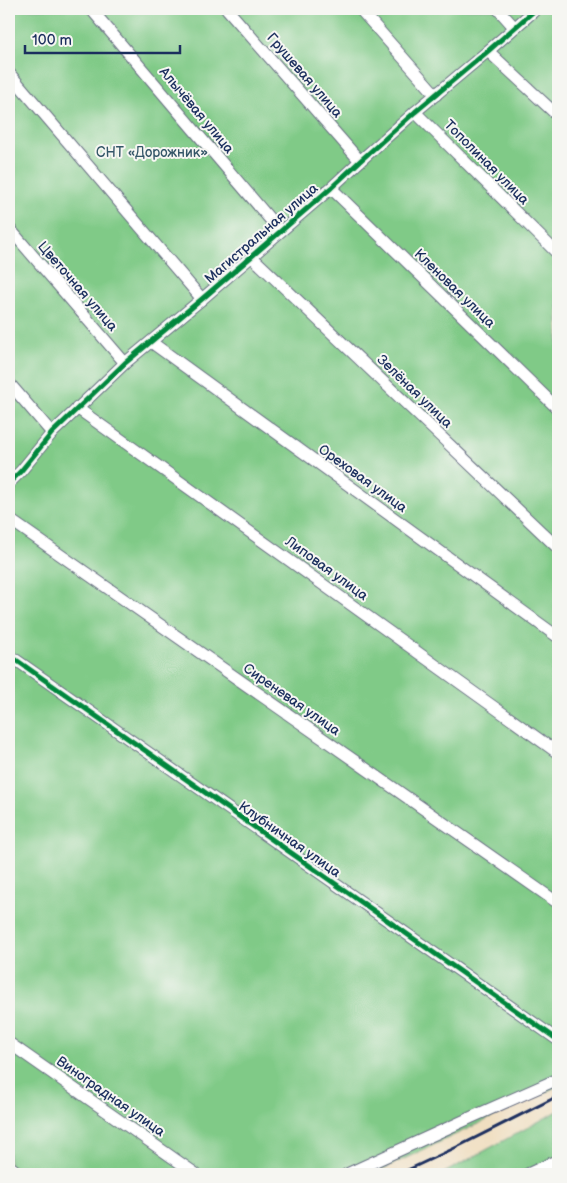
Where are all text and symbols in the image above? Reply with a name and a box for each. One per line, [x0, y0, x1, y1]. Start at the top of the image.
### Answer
scale bar [25, 22, 180, 54]
street label: Грушевая улица [263, 30, 346, 122]
text: 100 m [32, 31, 72, 50]
street label: Алычёвая улица [155, 63, 238, 157]
street label: Тополиная улица [441, 116, 533, 209]
park label: СНТ «Дорожник» [96, 144, 208, 161]
street label: Магистральная улица [201, 179, 322, 287]
street label: Цветочная улица [34, 238, 122, 335]
street label: Кленовая улица [411, 245, 499, 332]
street label: Зелёная улица [373, 351, 456, 432]
street label: Ореховая улица [315, 441, 411, 517]
street label: Липовая улица [281, 532, 372, 605]
street label: Сиреневая улица [240, 660, 344, 740]
street label: Клубничная улица [235, 798, 345, 881]
street label: Виноградная улица [53, 1053, 169, 1141]

